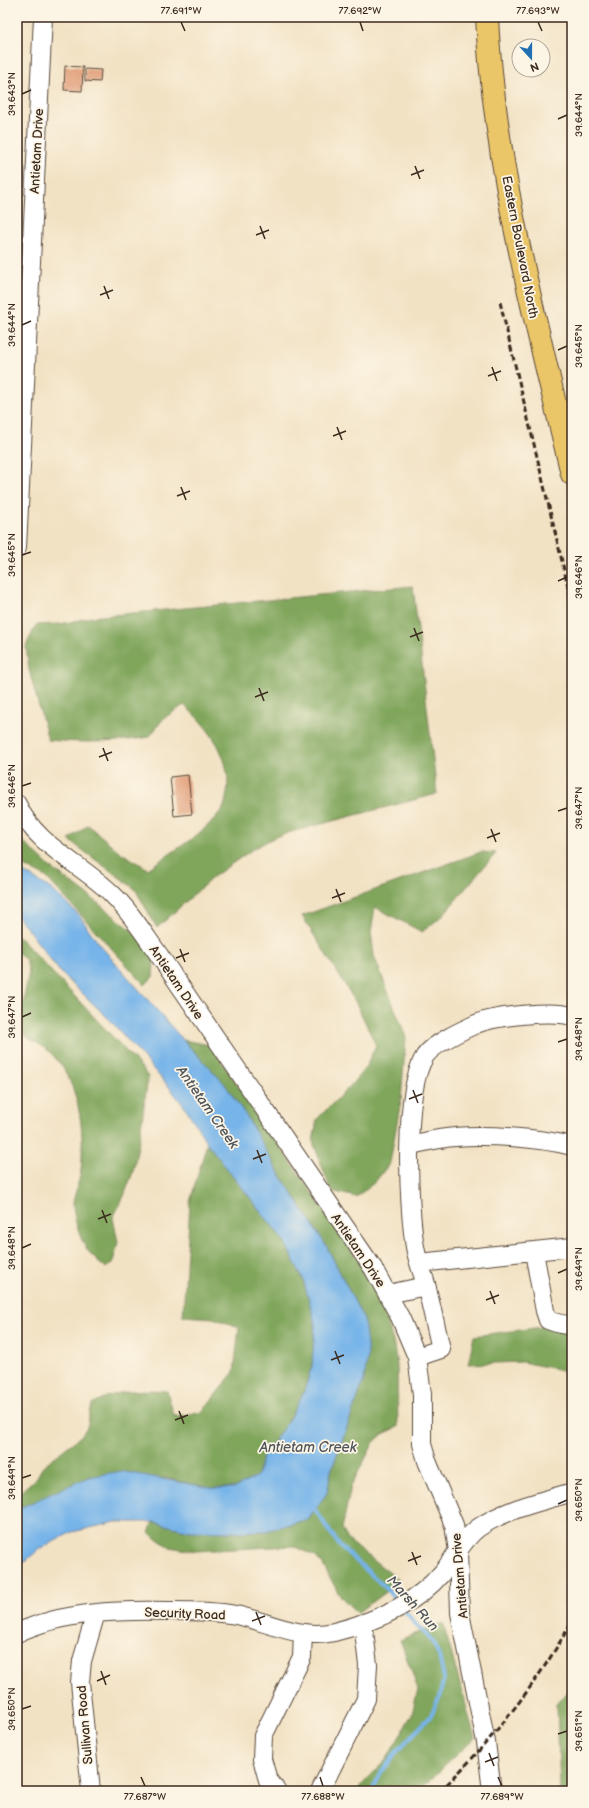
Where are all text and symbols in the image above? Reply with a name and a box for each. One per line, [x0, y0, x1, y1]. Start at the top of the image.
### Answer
text: 77.691°W [160, 5, 202, 17]
text: 77.692°W [339, 5, 381, 17]
text: 77.693°W [516, 5, 560, 17]
north arrow [511, 38, 551, 78]
text: N [528, 59, 541, 74]
text: 39.643°N [6, 72, 18, 116]
text: 39.644°N [573, 93, 585, 137]
street label: Antietam Drive [27, 108, 47, 194]
street label: Eastern Boulevard North [498, 174, 542, 320]
text: 39.644°N [6, 303, 18, 347]
text: 39.645°N [573, 324, 585, 368]
text: 39.645°N [6, 533, 18, 577]
text: 39.646°N [573, 555, 585, 599]
text: 39.646°N [6, 764, 18, 808]
text: 39.647°N [573, 786, 585, 830]
street label: Antietam Drive [146, 943, 207, 1023]
text: 39.647°N [6, 995, 18, 1039]
text: 39.648°N [573, 1017, 585, 1061]
water label: Antietam Creek [172, 1062, 243, 1153]
street label: Antietam Drive [328, 1211, 389, 1291]
text: 39.648°N [6, 1226, 18, 1270]
text: 39.649°N [573, 1247, 585, 1291]
water label: Antietam Creek [258, 1439, 358, 1456]
text: 39.649°N [6, 1456, 18, 1500]
text: 39.650°N [573, 1478, 585, 1522]
street label: Antietam Drive [448, 1532, 472, 1619]
water label: Marsh Run [383, 1572, 442, 1635]
street label: Security Road [144, 1605, 226, 1623]
street label: Sullivan Road [74, 1685, 96, 1765]
text: 39.650°N [6, 1687, 18, 1731]
text: 39.651°N [573, 1710, 585, 1752]
text: 77.687°W [124, 1791, 166, 1803]
text: 77.688°W [301, 1791, 345, 1803]
text: 77.689°W [480, 1791, 524, 1803]

